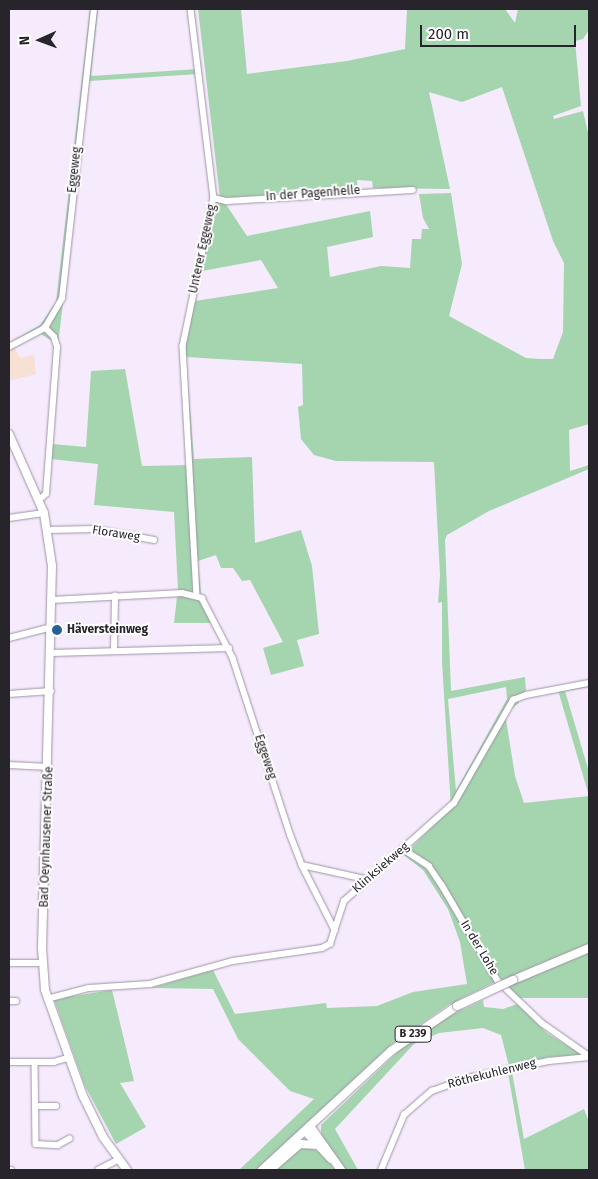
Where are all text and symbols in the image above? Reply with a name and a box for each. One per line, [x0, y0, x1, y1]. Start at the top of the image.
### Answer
north arrow [15, 15, 65, 65]
scale bar [423, 15, 579, 47]
text: 200 m [428, 25, 469, 43]
text: N [16, 36, 33, 45]
street label: Eggeweg [65, 146, 85, 194]
street label: In der Pagenhelle [265, 184, 361, 204]
street label: Unterer Eggeweg [187, 203, 219, 295]
street label: Floraweg [91, 523, 141, 545]
place label: Häversteinweg [67, 623, 148, 637]
marker: Häversteinweg [51, 624, 63, 636]
street label: Eggeweg [251, 733, 279, 781]
street label: Bad Oeynhausener Straße [37, 766, 57, 908]
street label: Klinksiekweg [350, 840, 412, 896]
street label: In der Lohe [457, 918, 501, 978]
road number: B 239 [394, 1026, 432, 1042]
street label: Röthekuhlenweg [446, 1056, 538, 1092]

